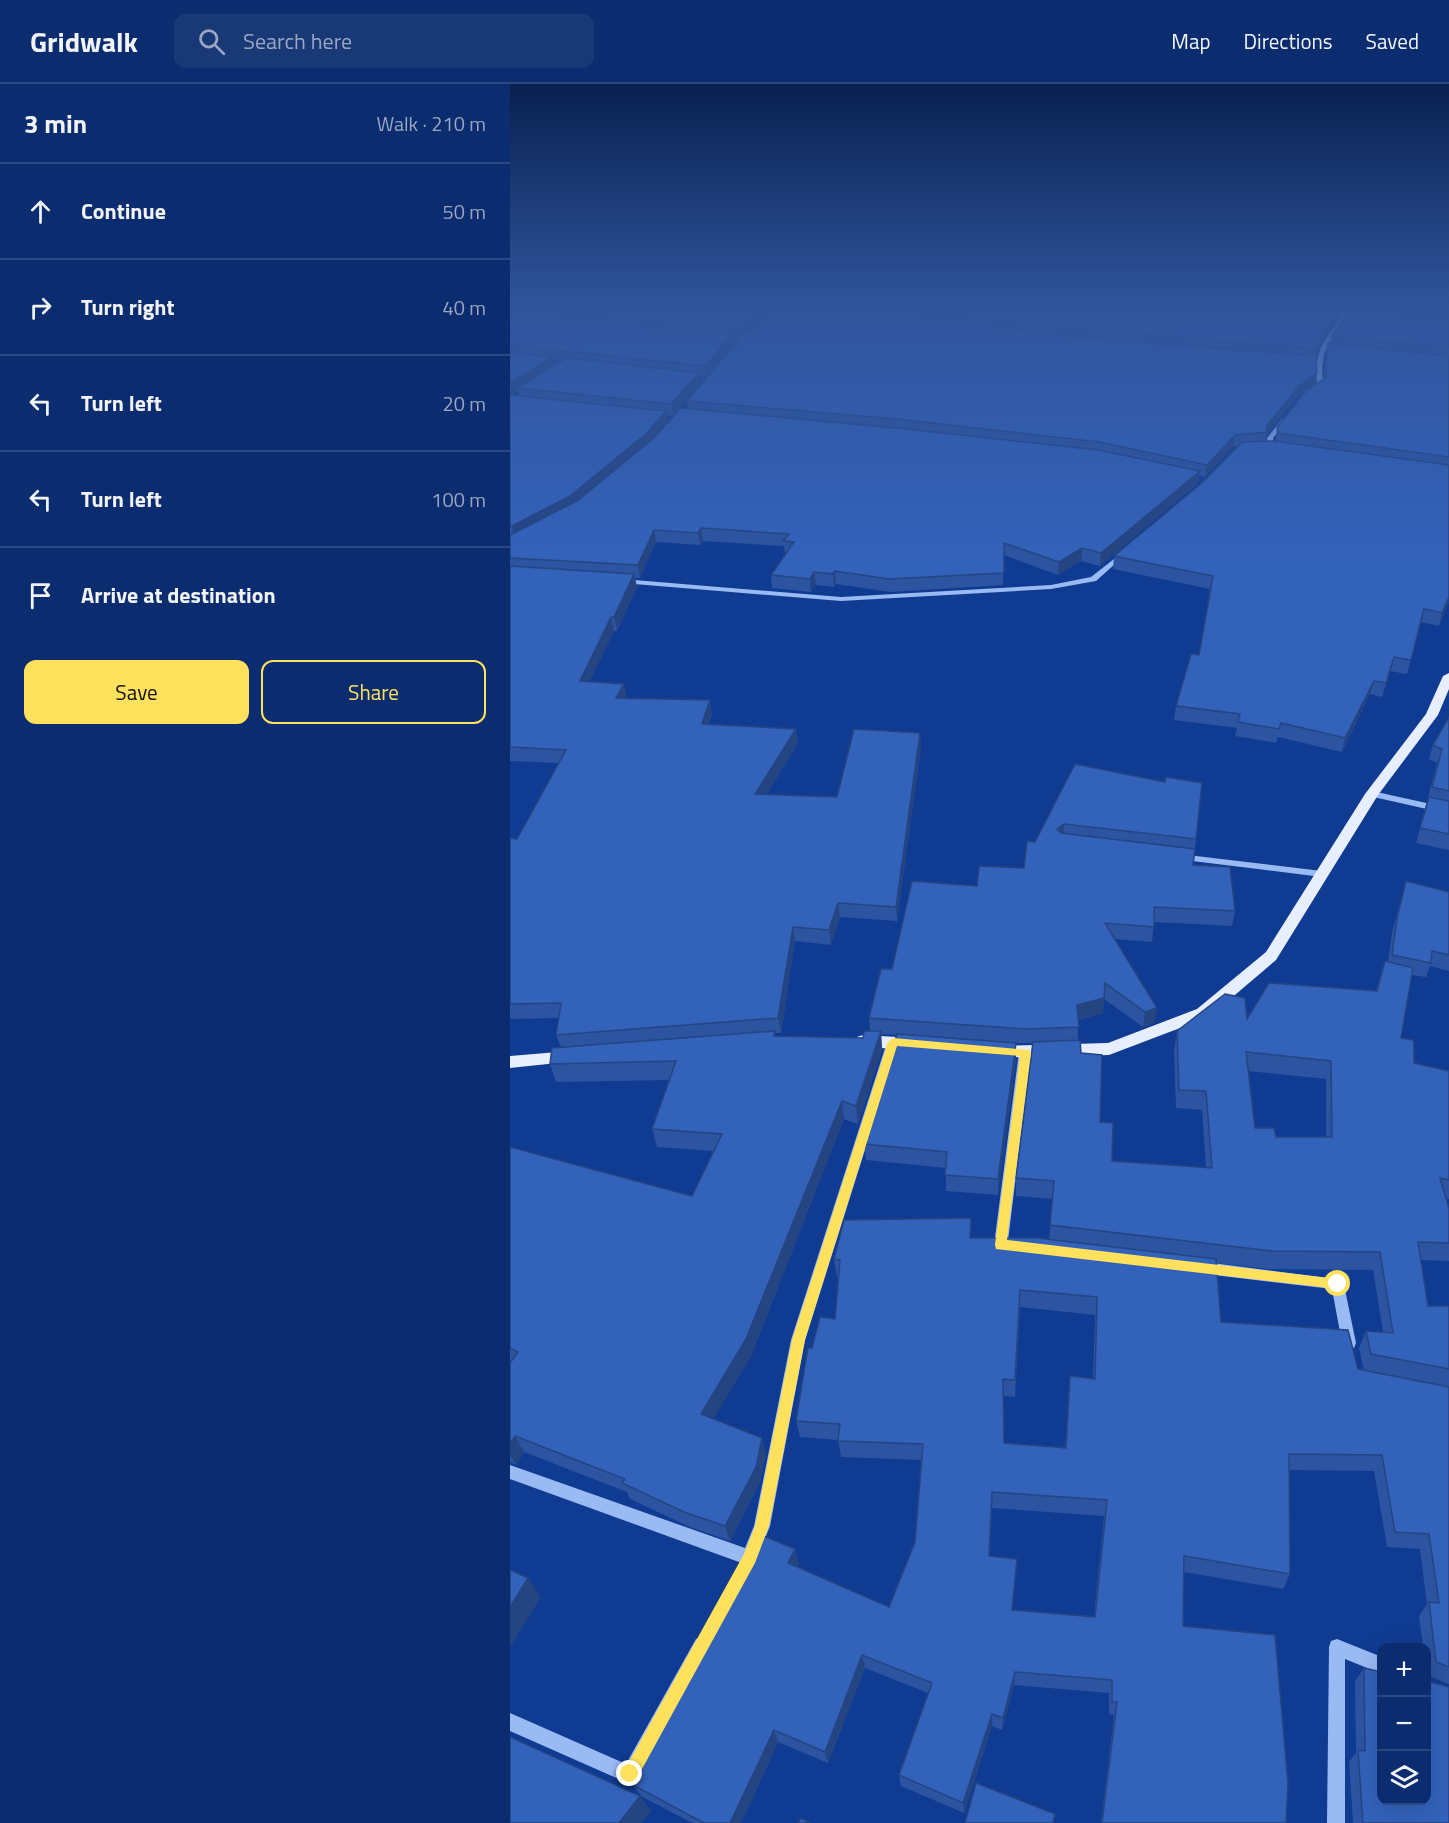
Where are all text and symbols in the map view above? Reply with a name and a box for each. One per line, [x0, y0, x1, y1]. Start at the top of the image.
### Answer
search box [174, 14, 594, 68]
text: Gridwalk [30, 20, 138, 63]
text: Search here [243, 24, 352, 58]
icon: search [195, 25, 228, 58]
text: Map [1171, 25, 1211, 57]
text: Directions [1244, 25, 1333, 57]
text: Saved [1366, 25, 1419, 57]
text: 3 min [24, 104, 87, 143]
text: Walk · 210 m [377, 108, 486, 139]
text: Continue [81, 194, 166, 228]
icon: ahead [24, 195, 57, 228]
text: 50 m [442, 196, 486, 227]
text: Turn right [81, 290, 175, 324]
icon: right [24, 291, 57, 324]
text: 40 m [442, 292, 486, 323]
text: Turn left [81, 386, 162, 420]
icon: left [24, 387, 57, 420]
text: 20 m [442, 388, 486, 419]
text: Turn left [81, 482, 162, 516]
icon: left [24, 483, 57, 516]
text: 100 m [431, 484, 486, 515]
text: Arrive at destination [81, 578, 276, 612]
icon: arrive [24, 579, 57, 612]
button: Save [24, 660, 249, 724]
button: Share [261, 660, 486, 724]
route start [1324, 1270, 1350, 1296]
map controls [1377, 1643, 1431, 1805]
button: + [1377, 1643, 1431, 1697]
button: − [1377, 1697, 1431, 1751]
button: layers [1377, 1751, 1431, 1805]
route end [616, 1760, 642, 1786]

